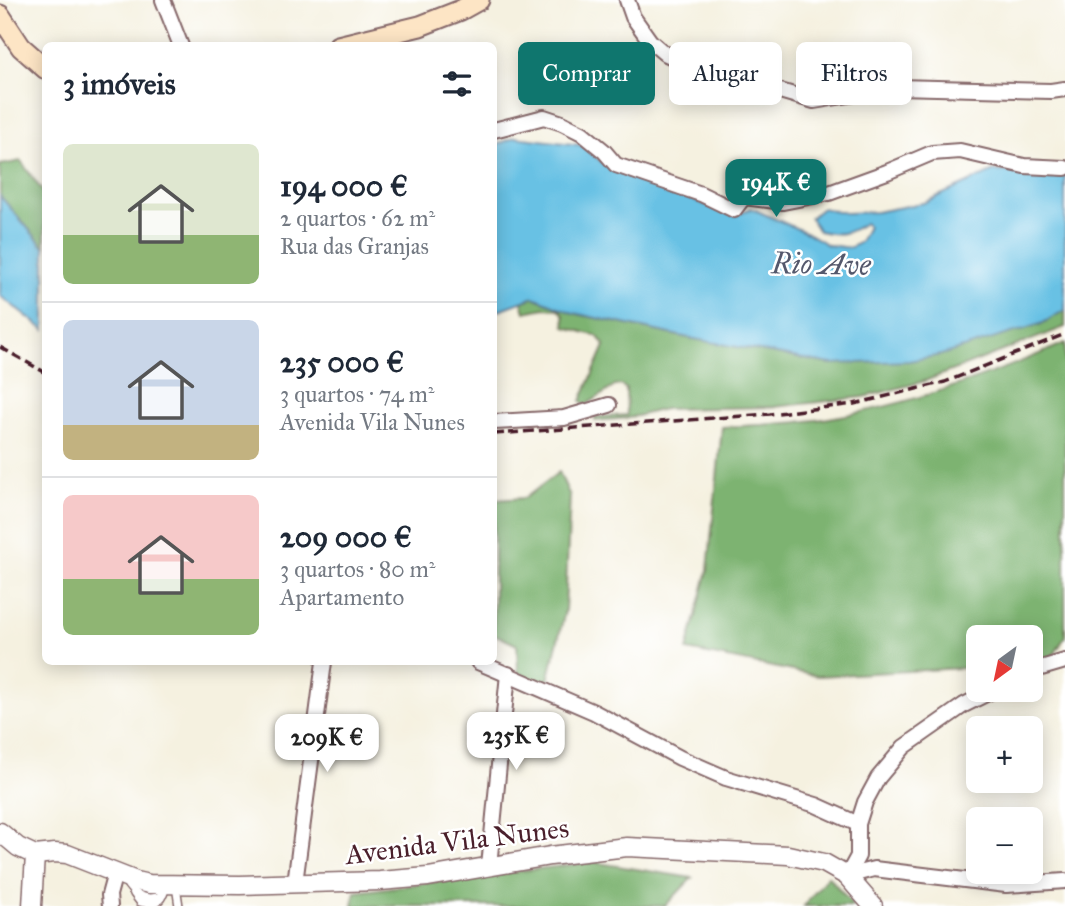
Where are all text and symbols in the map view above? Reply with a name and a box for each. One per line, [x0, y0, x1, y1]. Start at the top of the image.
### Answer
chip: Comprar [518, 42, 655, 105]
chip: Alugar [669, 42, 782, 105]
chip: Filtros [796, 42, 912, 105]
icon: filters [438, 65, 476, 103]
text: 3 imóveis [63, 66, 176, 102]
pin: 194K € [719, 160, 833, 219]
text: 194 000 € [280, 168, 408, 204]
text: 194K € [741, 168, 811, 196]
icon: home [119, 172, 203, 256]
text: 2 quartos · 62 m² [280, 204, 435, 232]
text: Rua das Granjas [280, 232, 429, 260]
water label: Rio Ave [770, 245, 872, 283]
text: 235 000 € [280, 344, 404, 380]
icon: home [119, 348, 203, 432]
text: 3 quartos · 74 m² [280, 380, 435, 408]
text: Avenida Vila Nunes [280, 408, 465, 436]
text: 209 000 € [280, 519, 412, 555]
icon: home [119, 523, 203, 607]
text: 3 quartos · 80 m² [280, 555, 436, 583]
text: Apartamento [280, 583, 404, 611]
north arrow [966, 625, 1043, 702]
map controls [966, 625, 1043, 884]
pin: 235K € [459, 712, 573, 772]
pin: 209K € [270, 714, 384, 774]
button: + [966, 716, 1043, 793]
text: 235K € [483, 721, 549, 749]
text: 209K € [291, 723, 363, 751]
button: − [966, 807, 1043, 884]
street label: Avenida Vila Nunes [342, 810, 571, 872]

